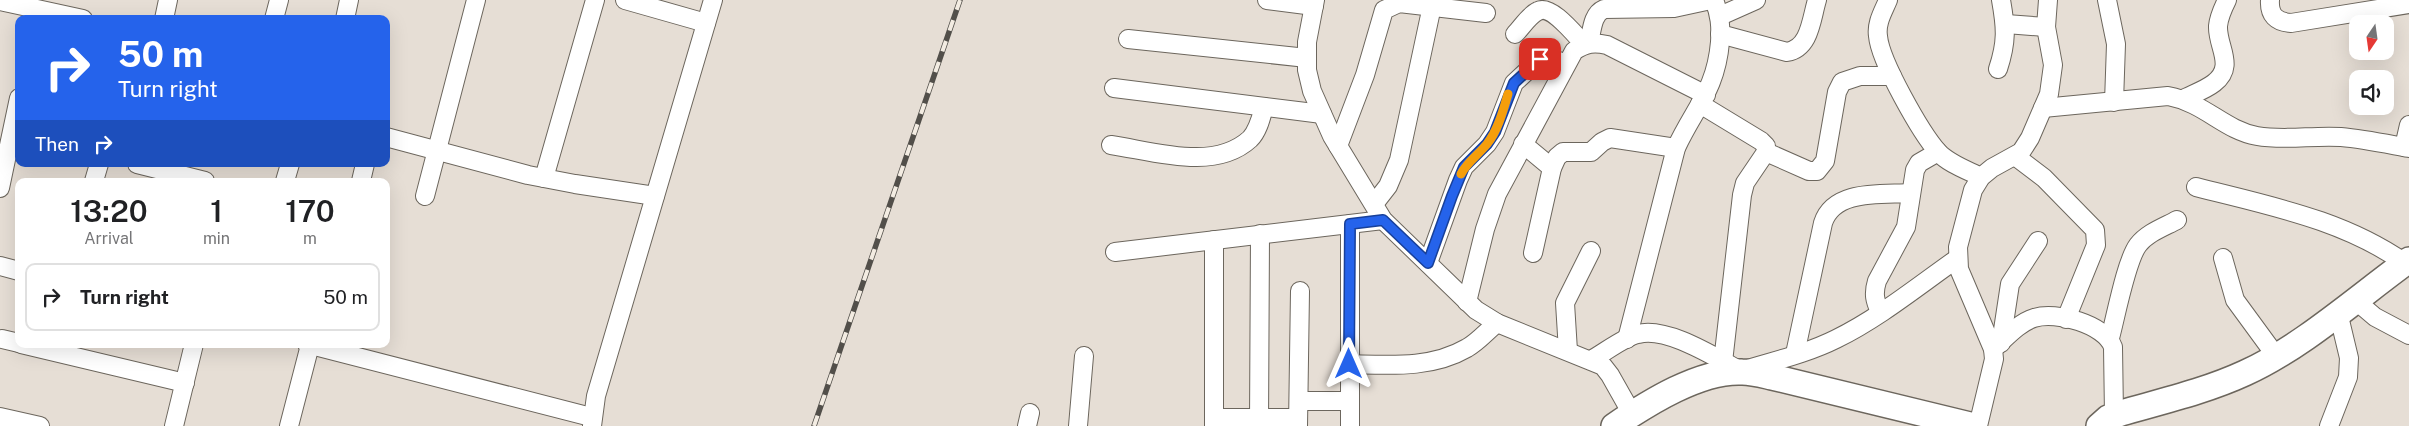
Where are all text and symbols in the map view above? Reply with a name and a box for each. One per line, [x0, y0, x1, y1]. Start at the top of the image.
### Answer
north arrow [2349, 15, 2394, 60]
map controls [2349, 15, 2394, 115]
text: 50 m [118, 34, 203, 75]
icon: right [35, 35, 100, 100]
pin [1519, 38, 1561, 80]
icon: arrive [1526, 45, 1554, 73]
button: sound [2349, 70, 2394, 115]
text: Turn right [118, 76, 218, 102]
icon: right [89, 130, 117, 158]
text: Then [35, 133, 79, 155]
text: 13:20 [70, 193, 148, 229]
text: 1 [210, 193, 223, 229]
text: 170 [285, 193, 335, 229]
text: Arrival [84, 229, 134, 248]
text: min [203, 229, 230, 248]
text: m [303, 229, 317, 248]
icon: right [37, 283, 65, 311]
text: Turn right [80, 286, 169, 308]
text: 50 m [323, 286, 368, 308]
position arrow [1322, 337, 1374, 389]

